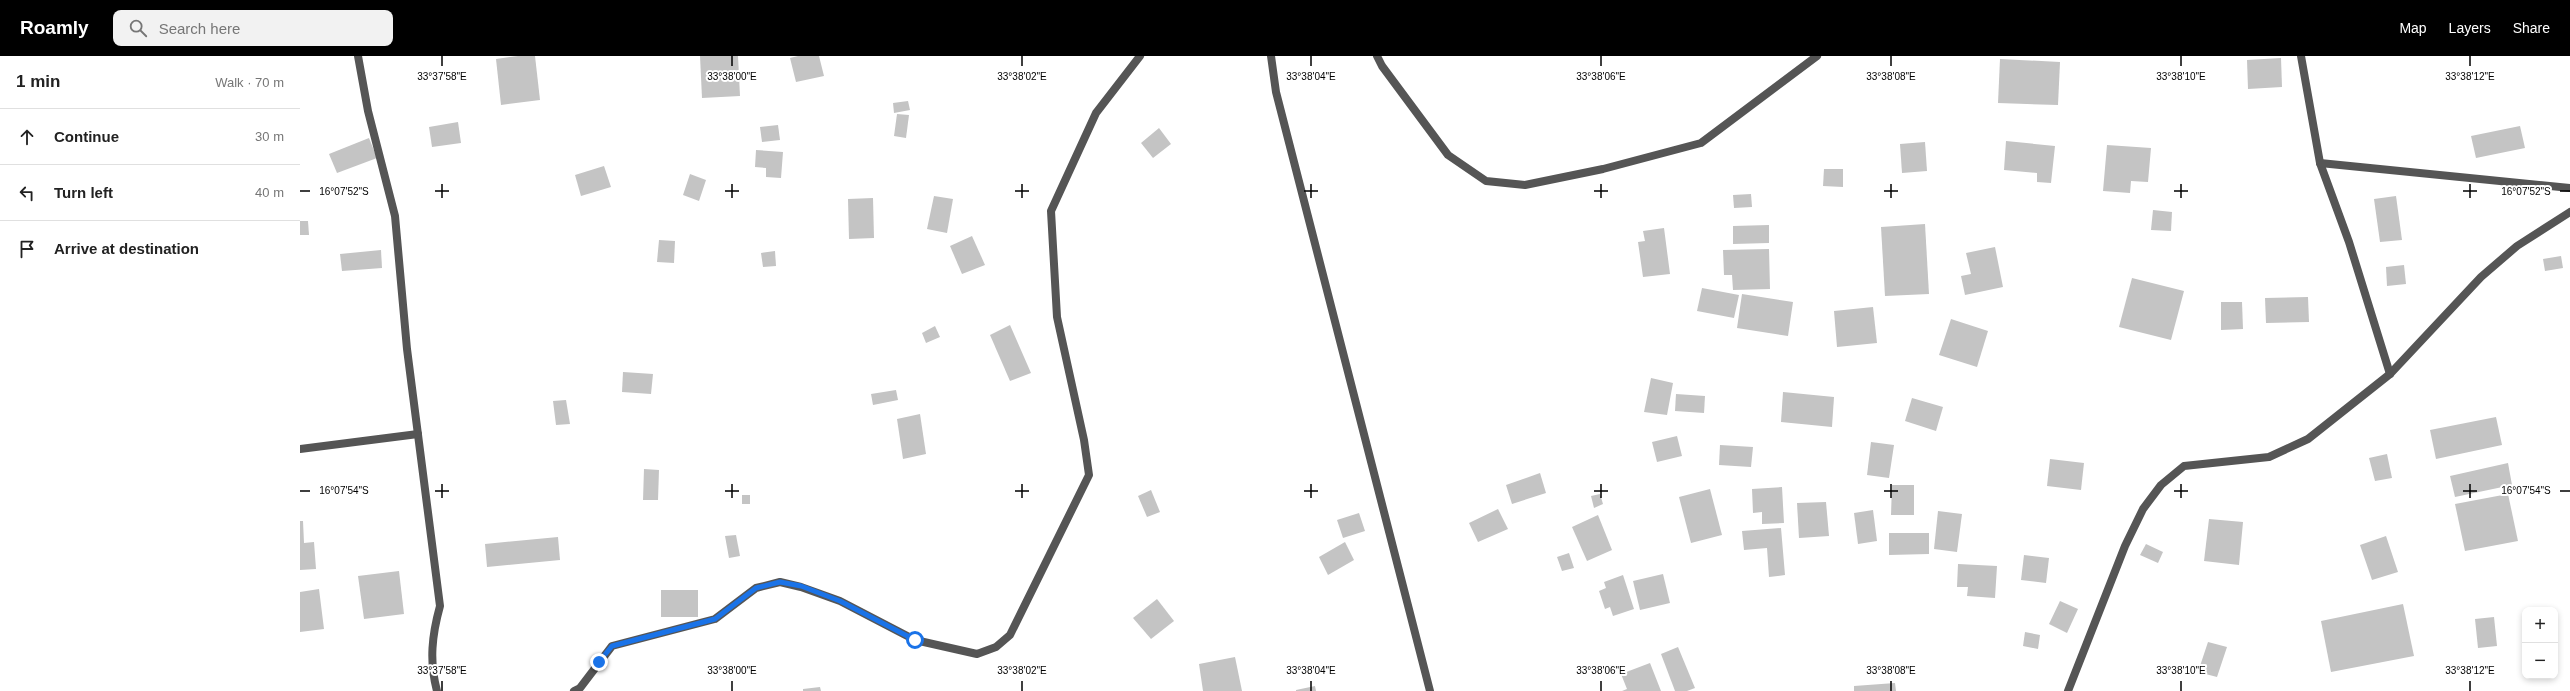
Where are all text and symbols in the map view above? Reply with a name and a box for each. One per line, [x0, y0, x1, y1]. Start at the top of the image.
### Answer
search box [113, 10, 393, 46]
text: Roamly [20, 17, 89, 38]
icon: search [127, 17, 149, 39]
text: Search here [159, 20, 240, 37]
text: Map [2399, 20, 2427, 36]
text: Layers [2449, 20, 2491, 36]
text: Share [2513, 20, 2550, 36]
text: 33°37'58"E [417, 71, 467, 82]
text: 33°38'00"E [707, 71, 757, 82]
text: 33°38'02"E [997, 71, 1047, 82]
text: 33°38'04"E [1286, 71, 1336, 82]
text: 33°38'06"E [1576, 71, 1626, 82]
text: 33°38'08"E [1866, 71, 1916, 82]
text: 33°38'10"E [2156, 71, 2206, 82]
text: 33°38'12"E [2445, 71, 2495, 82]
text: 1 min [16, 72, 60, 91]
text: Walk · 70 m [215, 75, 284, 90]
icon: ahead [16, 126, 38, 148]
text: Continue [54, 128, 119, 145]
text: 30 m [255, 129, 284, 144]
icon: left [16, 182, 38, 204]
text: Turn left [54, 184, 113, 201]
text: 40 m [255, 185, 284, 200]
text: 16°07'52"S [319, 186, 369, 197]
text: 16°07'52"S [2501, 186, 2551, 197]
icon: arrive [16, 238, 38, 260]
text: Arrive at destination [54, 240, 199, 257]
text: 16°07'54"S [319, 485, 369, 496]
text: 16°07'54"S [2501, 485, 2551, 496]
map controls [2522, 607, 2558, 679]
button: + [2522, 607, 2558, 643]
route start [906, 631, 924, 649]
button: − [2522, 643, 2558, 679]
route end [590, 653, 608, 671]
text: 33°37'58"E [417, 665, 467, 676]
text: 33°38'00"E [707, 665, 757, 676]
text: 33°38'02"E [997, 665, 1047, 676]
text: 33°38'04"E [1286, 665, 1336, 676]
text: 33°38'06"E [1576, 665, 1626, 676]
text: 33°38'08"E [1866, 665, 1916, 676]
text: 33°38'10"E [2156, 665, 2206, 676]
text: 33°38'12"E [2445, 665, 2495, 676]

